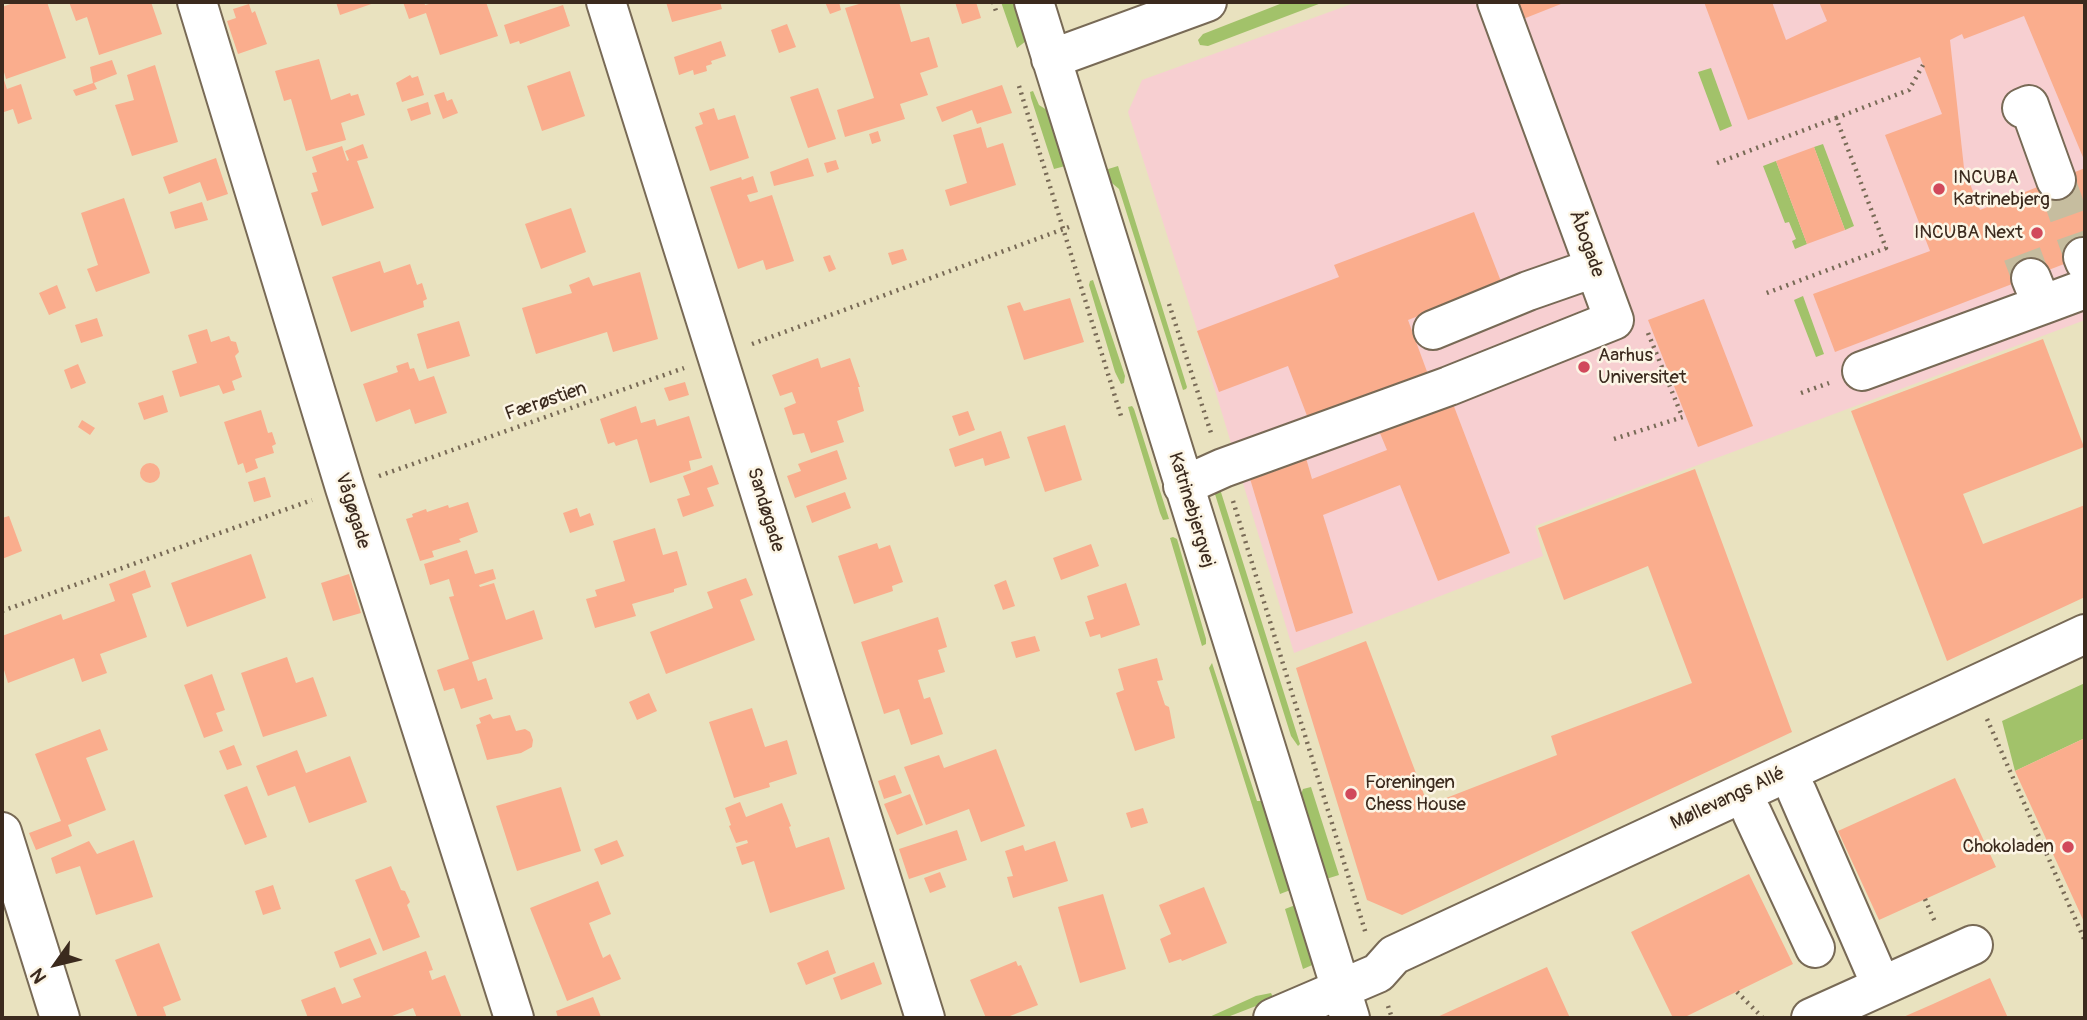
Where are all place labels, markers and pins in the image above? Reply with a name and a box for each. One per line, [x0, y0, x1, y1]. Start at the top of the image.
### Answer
place label: INCUBA Katrinebjerg [1953, 167, 2050, 211]
marker: INCUBA Katrinebjerg [1931, 181, 1947, 197]
place label: INCUBA Next [1914, 222, 2023, 244]
marker: INCUBA Next [2029, 225, 2045, 241]
place label: Aarhus Universitet [1598, 345, 1687, 389]
marker: Aarhus Universitet [1576, 359, 1592, 375]
place label: Foreningen Chess House [1365, 772, 1466, 816]
marker: Foreningen Chess House [1343, 786, 1359, 802]
place label: Chokoladen [1962, 836, 2054, 858]
marker: Chokoladen [2060, 839, 2076, 855]

